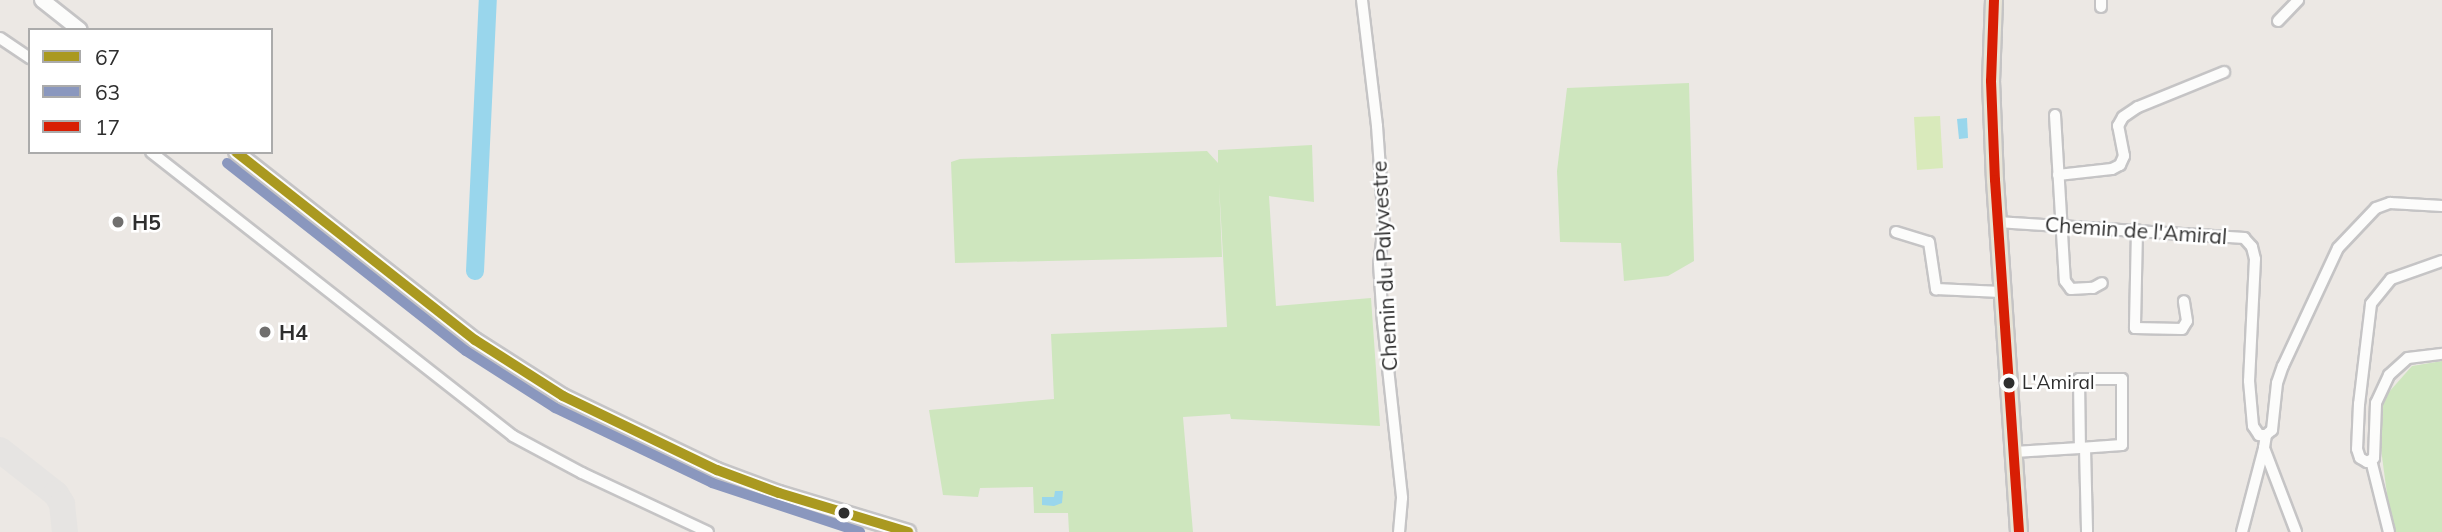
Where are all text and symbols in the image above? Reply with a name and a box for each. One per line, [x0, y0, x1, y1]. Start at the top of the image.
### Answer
legend [28, 28, 273, 154]
text: 67 [95, 44, 120, 70]
text: 63 [95, 79, 120, 105]
text: 17 [95, 114, 120, 140]
street label: Chemin du Palyvestre [1366, 160, 1402, 372]
place label: H5 [132, 209, 161, 235]
street label: Chemin de l'Amiral [2044, 211, 2228, 249]
marker: H5 [110, 214, 126, 230]
place label: H4 [279, 319, 308, 345]
marker: H4 [257, 324, 273, 340]
place label: L'Amiral [2022, 372, 2094, 394]
marker: L'Amiral [2002, 376, 2016, 390]
unlabelled marker [837, 506, 851, 520]

